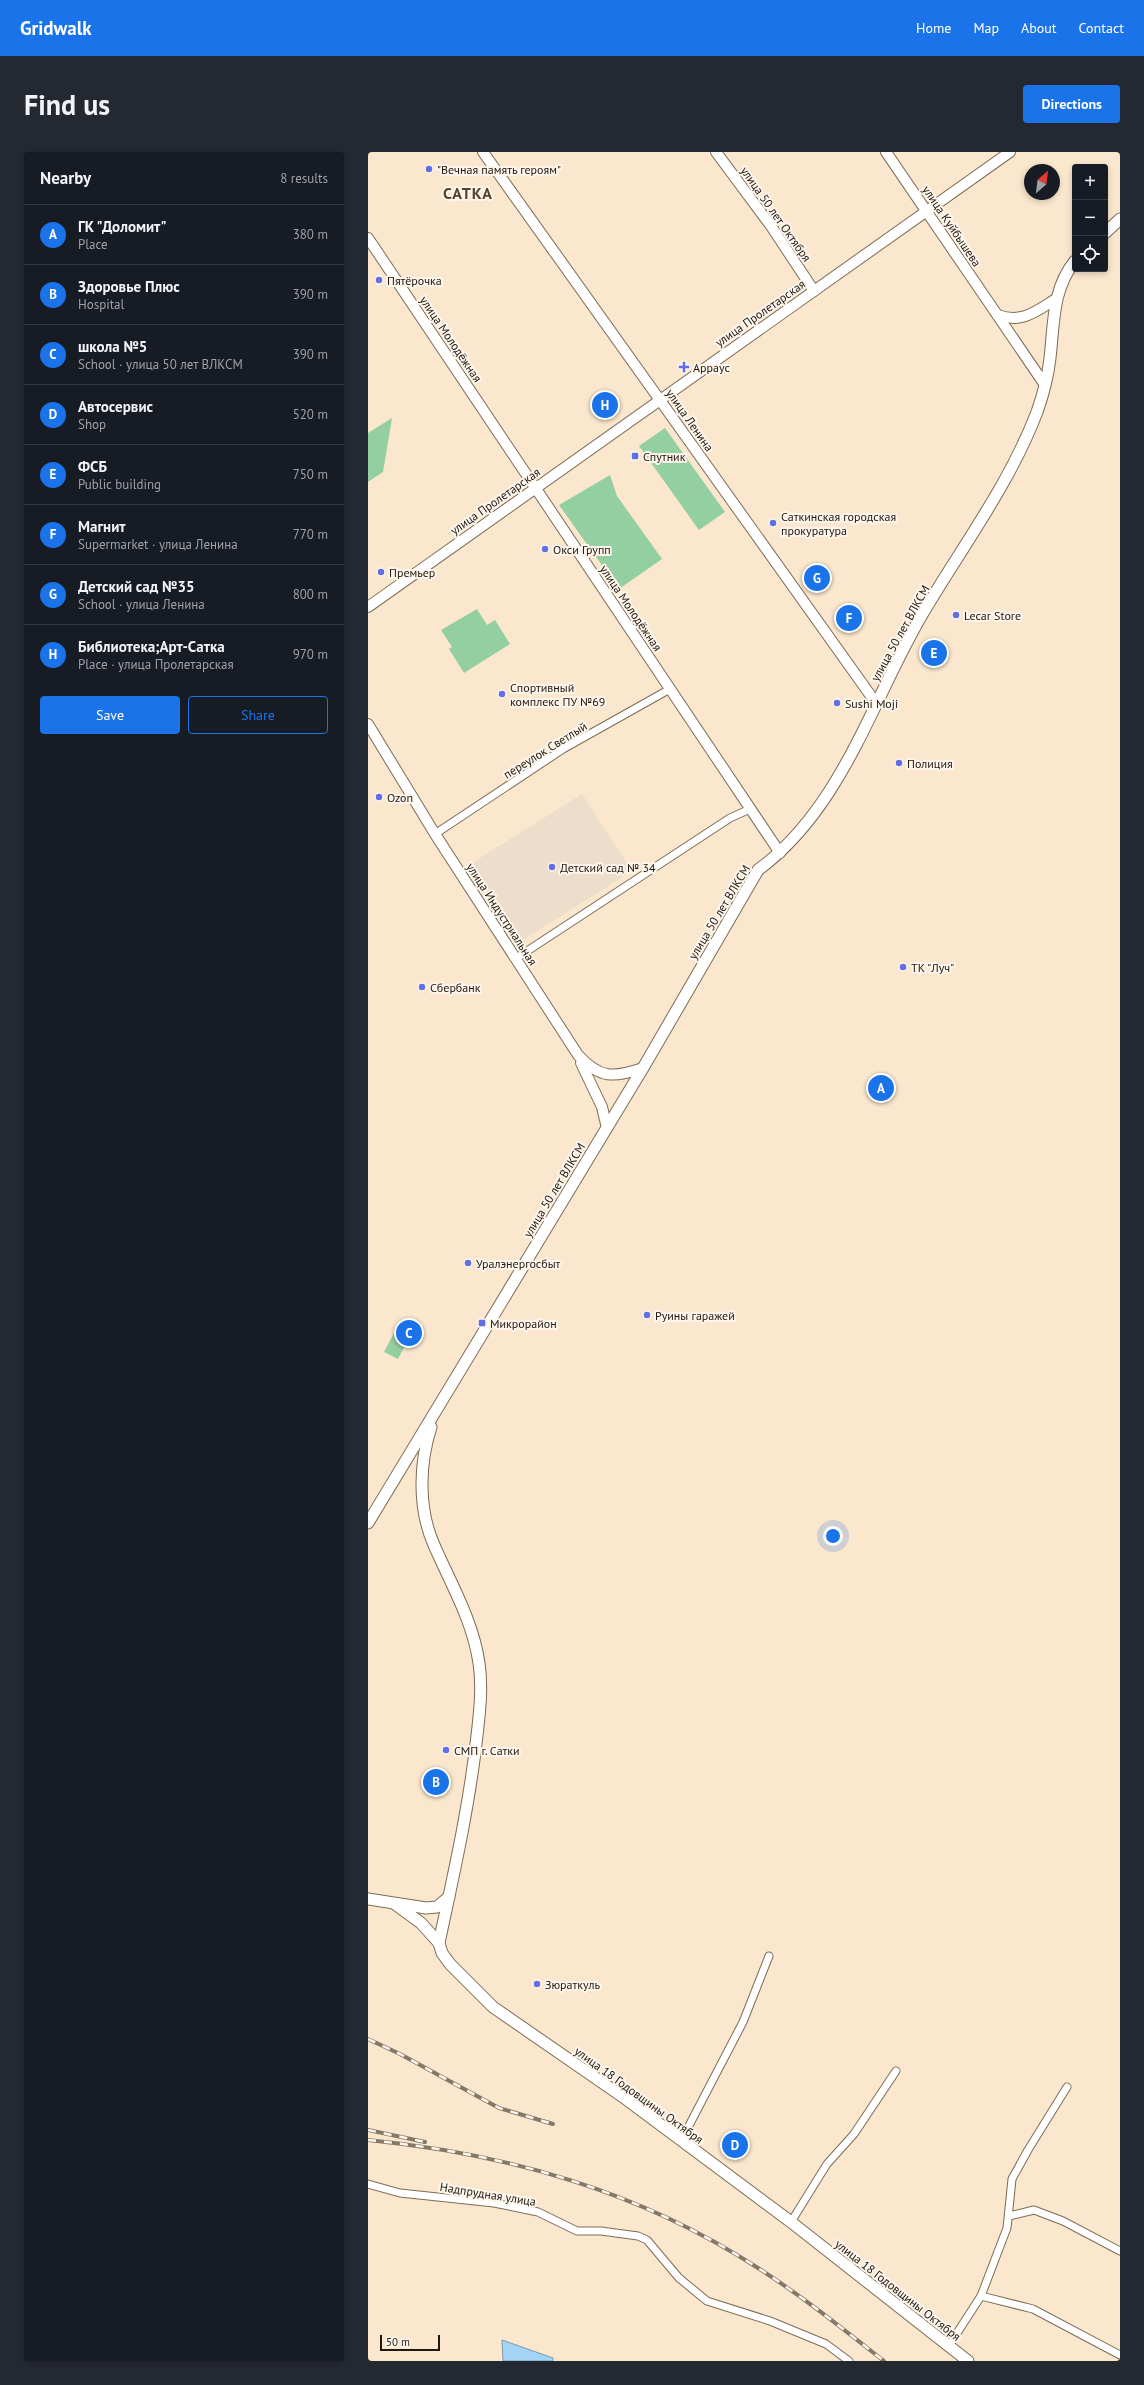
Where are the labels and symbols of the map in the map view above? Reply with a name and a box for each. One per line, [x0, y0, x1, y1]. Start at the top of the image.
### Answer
place label: "Вечная память героям" [437, 162, 561, 177]
street label: улица 50 лет Октября [737, 163, 815, 265]
marker: "Вечная память героям" [424, 164, 434, 174]
north arrow [1024, 164, 1060, 200]
district label: САТКА [443, 183, 493, 203]
street label: улица Куйбышева [919, 183, 985, 269]
place label: Пятёрочка [387, 273, 442, 288]
marker: Пятёрочка [374, 275, 384, 285]
street label: улица Пролетарская [712, 276, 808, 350]
street label: улица Молодёжная [417, 293, 485, 385]
place label: Арраус [693, 360, 730, 375]
marker: Арраус [678, 361, 690, 373]
street label: улица Ленина [663, 386, 717, 454]
pin: H [592, 390, 618, 420]
place label: Спутник [643, 449, 686, 464]
marker: Спутник [630, 451, 640, 461]
street label: улица Пролетарская [447, 464, 543, 538]
place label: Саткинская городская прокуратура [781, 509, 896, 538]
marker: Саткинская городская прокуратура [768, 518, 778, 528]
place label: Окси Групп [553, 542, 611, 557]
marker: Окси Групп [540, 544, 550, 554]
street label: улица Молодёжная [597, 562, 665, 654]
pin: G [804, 563, 830, 593]
place label: Премьер [389, 565, 435, 580]
marker: Премьер [376, 567, 386, 577]
street label: улица 50 лет ВЛКСМ [867, 582, 933, 684]
pin: F [836, 603, 862, 633]
place label: Lecar Store [964, 608, 1021, 623]
marker: Lecar Store [951, 610, 961, 620]
pin: E [921, 638, 947, 668]
place label: Спортивный комплекс ПУ №69 [510, 680, 605, 709]
marker: Спортивный комплекс ПУ №69 [497, 689, 507, 699]
place label: Sushi Moji [845, 696, 898, 711]
marker: Sushi Moji [832, 698, 842, 708]
street label: переулок Светлый [500, 718, 590, 782]
place label: Полиция [907, 756, 953, 771]
marker: Полиция [894, 758, 904, 768]
place label: Ozon [387, 790, 413, 805]
marker: Ozon [374, 792, 384, 802]
street label: улица Индустриальная [463, 860, 541, 968]
place label: Детский сад № 34 [560, 860, 656, 875]
marker: Детский сад № 34 [547, 862, 557, 872]
street label: улица 50 лет ВЛКСМ [685, 862, 753, 962]
place label: ТК "Луч" [911, 960, 954, 975]
marker: ТК "Луч" [898, 962, 908, 972]
place label: Сбербанк [430, 980, 481, 995]
marker: Сбербанк [417, 982, 427, 992]
pin: A [868, 1073, 894, 1103]
street label: улица 50 лет ВЛКСМ [520, 1140, 588, 1240]
place label: Уралэнергосбыт [476, 1256, 561, 1271]
marker: Уралэнергосбыт [463, 1258, 473, 1268]
place label: Руины гаражей [655, 1308, 735, 1323]
marker: Руины гаражей [642, 1310, 652, 1320]
place label: Микрорайон [490, 1316, 557, 1331]
pin: C [396, 1318, 422, 1348]
marker: Микрорайон [477, 1318, 487, 1328]
your location [823, 1526, 843, 1546]
place label: СМП г. Сатки [454, 1743, 520, 1758]
marker: СМП г. Сатки [441, 1745, 451, 1755]
pin: B [423, 1767, 449, 1797]
place label: Зюраткуль [545, 1977, 601, 1992]
marker: Зюраткуль [532, 1979, 542, 1989]
street label: улица 18 Годовщины Октября [572, 2043, 706, 2147]
pin: D [722, 2130, 748, 2160]
street label: Надпрудная улица [439, 2179, 537, 2209]
street label: улица 18 Годовщины Октября [832, 2236, 964, 2344]
scale bar [380, 2333, 440, 2352]

